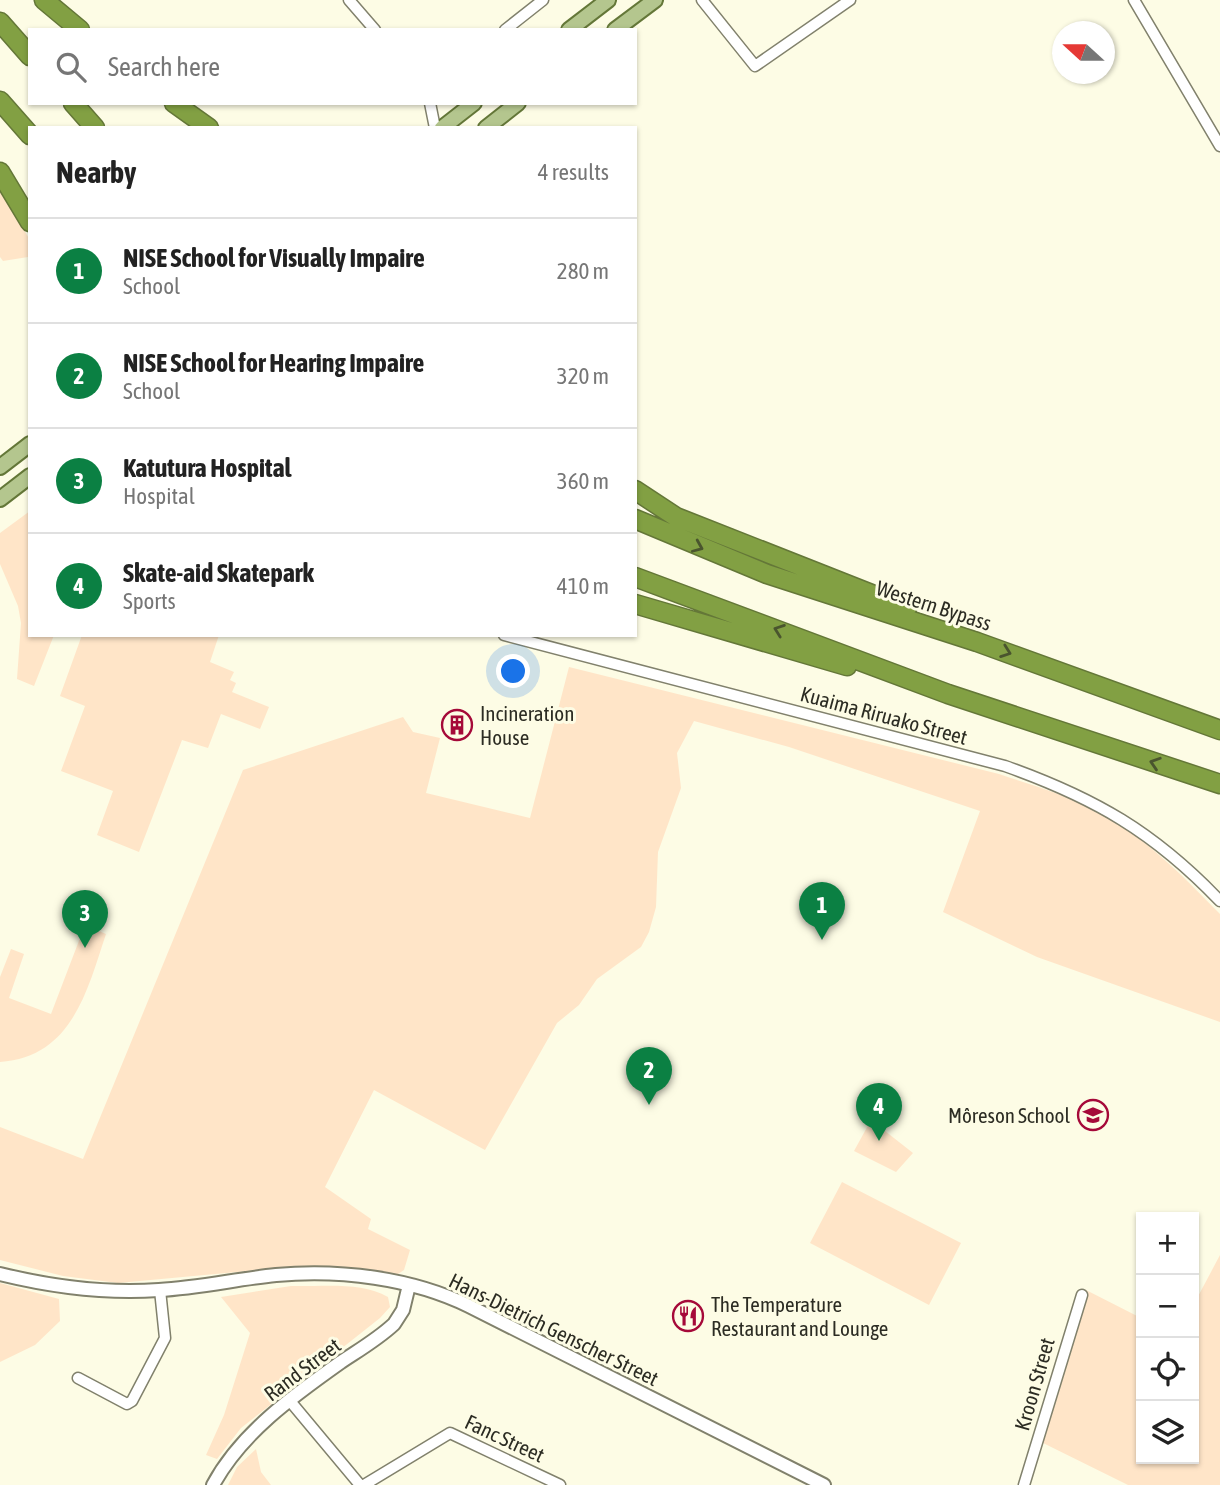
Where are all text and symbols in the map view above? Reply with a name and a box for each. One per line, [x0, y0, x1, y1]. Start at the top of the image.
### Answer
north arrow [1052, 21, 1115, 84]
search box [28, 28, 637, 105]
icon: search [52, 48, 90, 86]
text: Search here [108, 52, 220, 82]
text: Nearby [56, 155, 136, 189]
text: 4 results [538, 159, 609, 185]
text: NISE School for Visually Impaire [123, 243, 425, 273]
text: 1 [74, 258, 84, 284]
text: 280 m [557, 258, 609, 284]
text: School [123, 273, 180, 299]
text: NISE School for Hearing Impaire [123, 348, 424, 378]
text: 2 [74, 363, 84, 389]
text: 320 m [557, 363, 609, 389]
text: School [123, 378, 180, 404]
text: Katutura Hospital [123, 453, 291, 483]
text: 3 [74, 468, 84, 494]
text: 360 m [557, 468, 609, 494]
text: Hospital [123, 483, 195, 509]
one-way arrow [690, 539, 703, 553]
text: Skate-aid Skatepark [123, 558, 314, 588]
text: 4 [74, 573, 84, 599]
text: 410 m [557, 573, 609, 599]
street label: Western Bypass [874, 575, 994, 635]
text: Sports [123, 588, 176, 614]
one-way arrow [774, 624, 786, 638]
one-way arrow [999, 644, 1011, 658]
your location [496, 654, 530, 688]
street label: Kuaima Riruako Street [798, 681, 970, 749]
place label: Incineration House [480, 701, 574, 749]
building icon: Incineration House [440, 708, 474, 742]
one-way arrow [1150, 757, 1162, 771]
pin: 1 [799, 882, 845, 940]
pin: 3 [62, 890, 108, 948]
pin: 2 [626, 1047, 672, 1105]
pin: 4 [856, 1083, 902, 1141]
school or university icon: Môreson School [1076, 1098, 1110, 1132]
place label: Môreson School [948, 1103, 1070, 1127]
map controls [1136, 1212, 1199, 1464]
button: + [1136, 1212, 1199, 1275]
street label: Hans-Dietrich Genscher Street [445, 1268, 663, 1390]
button: − [1136, 1275, 1199, 1338]
place label: The Temperature Restaurant and Lounge [711, 1292, 888, 1340]
restaurant icon: The Temperature Restaurant and Lounge [671, 1299, 705, 1333]
street label: Rand Street [259, 1333, 345, 1405]
street label: Kroon Street [1009, 1335, 1059, 1433]
button: locate [1136, 1338, 1199, 1401]
button: layers [1136, 1401, 1199, 1464]
street label: Fanc Street [462, 1409, 548, 1467]

